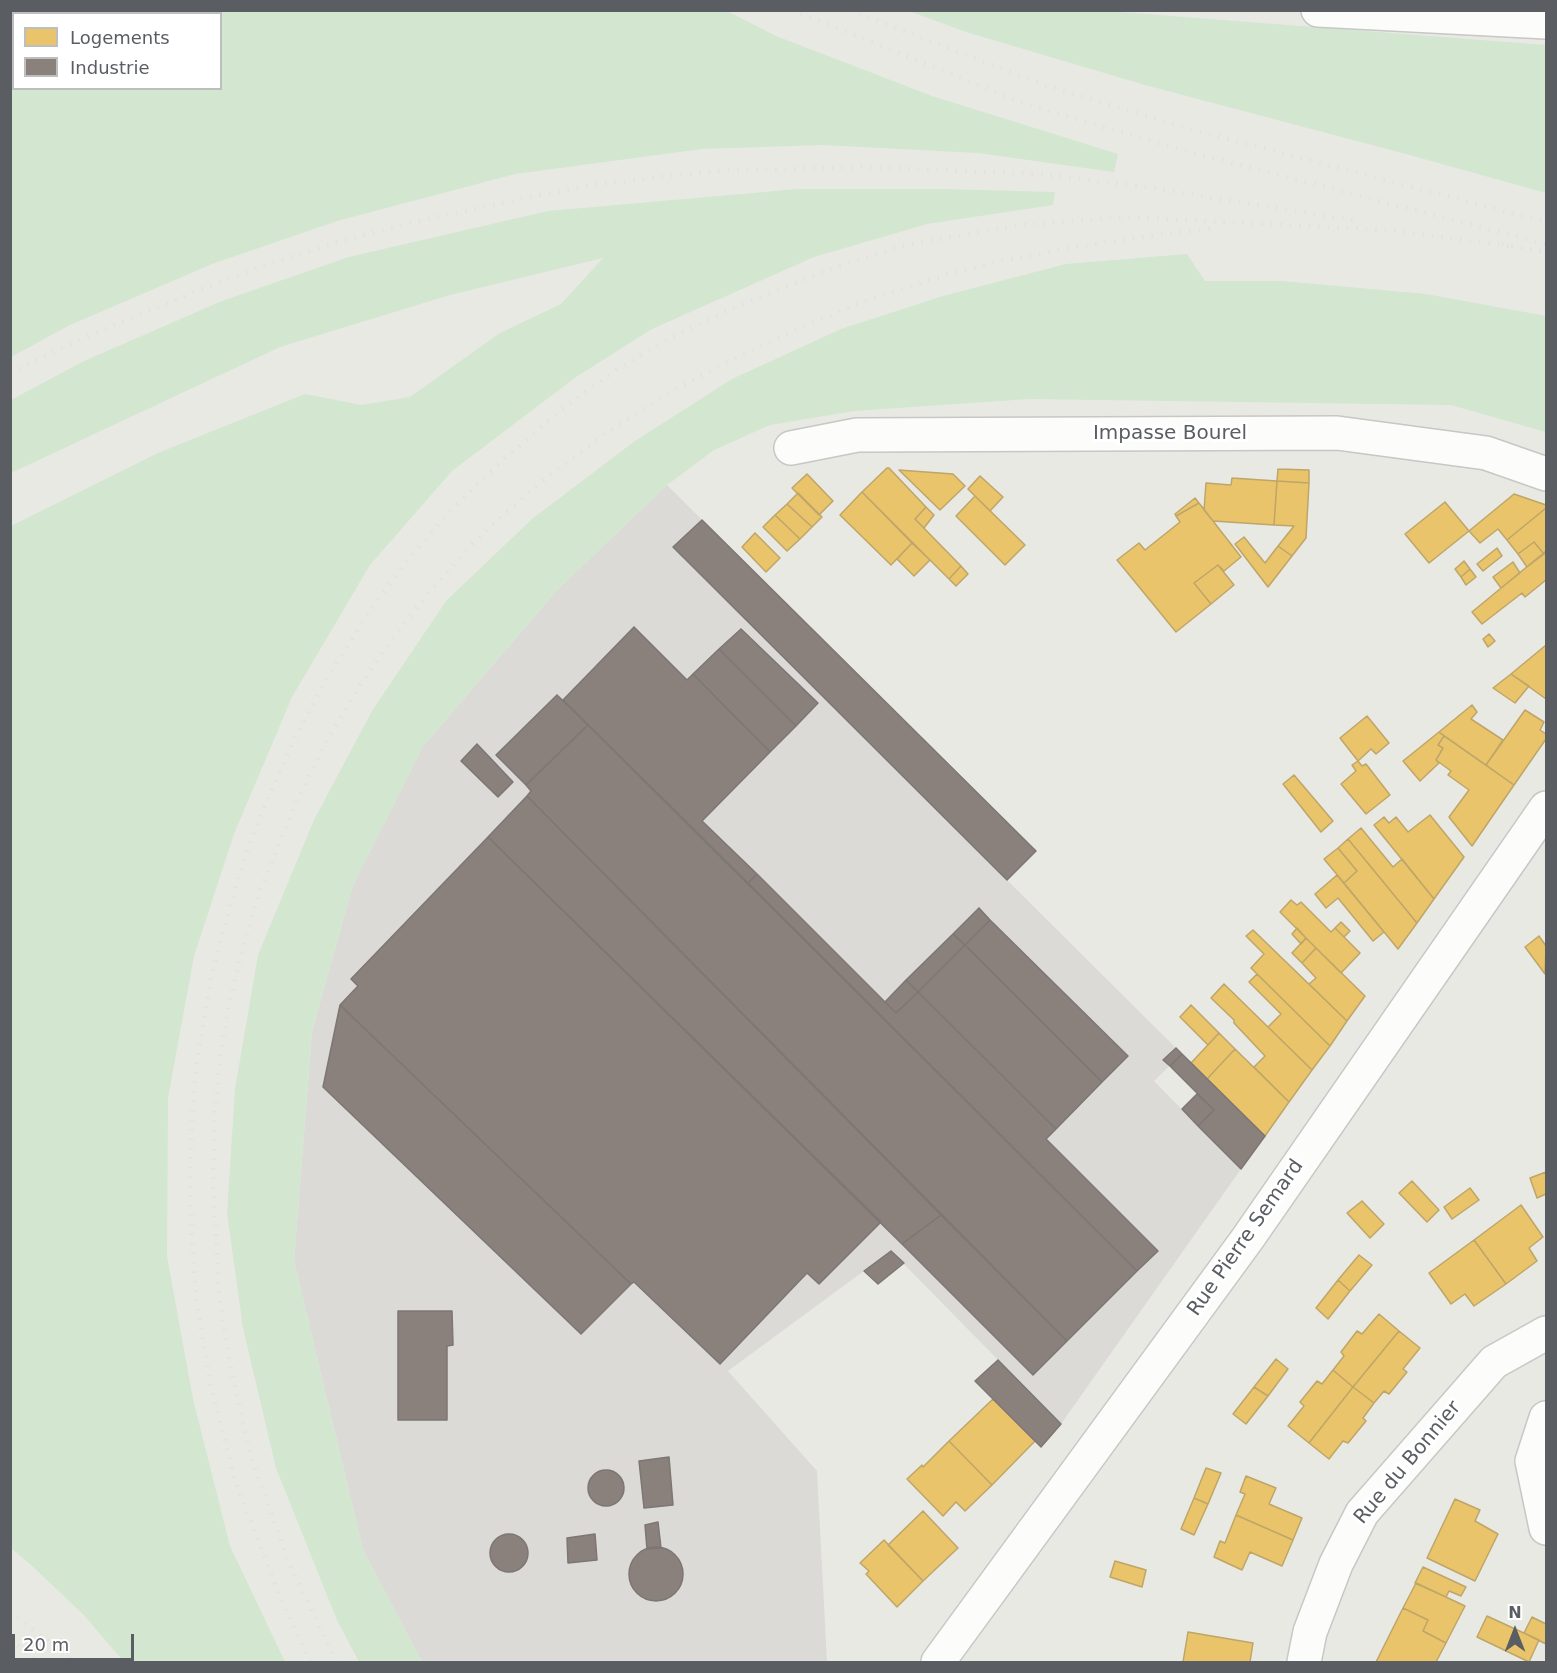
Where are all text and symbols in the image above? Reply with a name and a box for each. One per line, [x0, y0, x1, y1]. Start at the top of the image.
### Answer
legend [12, 12, 222, 90]
text: Logements [70, 27, 170, 48]
text: Industrie [70, 57, 149, 78]
street label: Impasse Bourel [1093, 422, 1247, 446]
street label: Rue Pierre Semard [1183, 1155, 1309, 1321]
street label: Rue du Bonnier [1349, 1397, 1467, 1529]
north arrow [1485, 1601, 1545, 1661]
text: N [1508, 1603, 1522, 1622]
scale bar [15, 1622, 136, 1660]
text: 20 m [23, 1634, 69, 1655]

